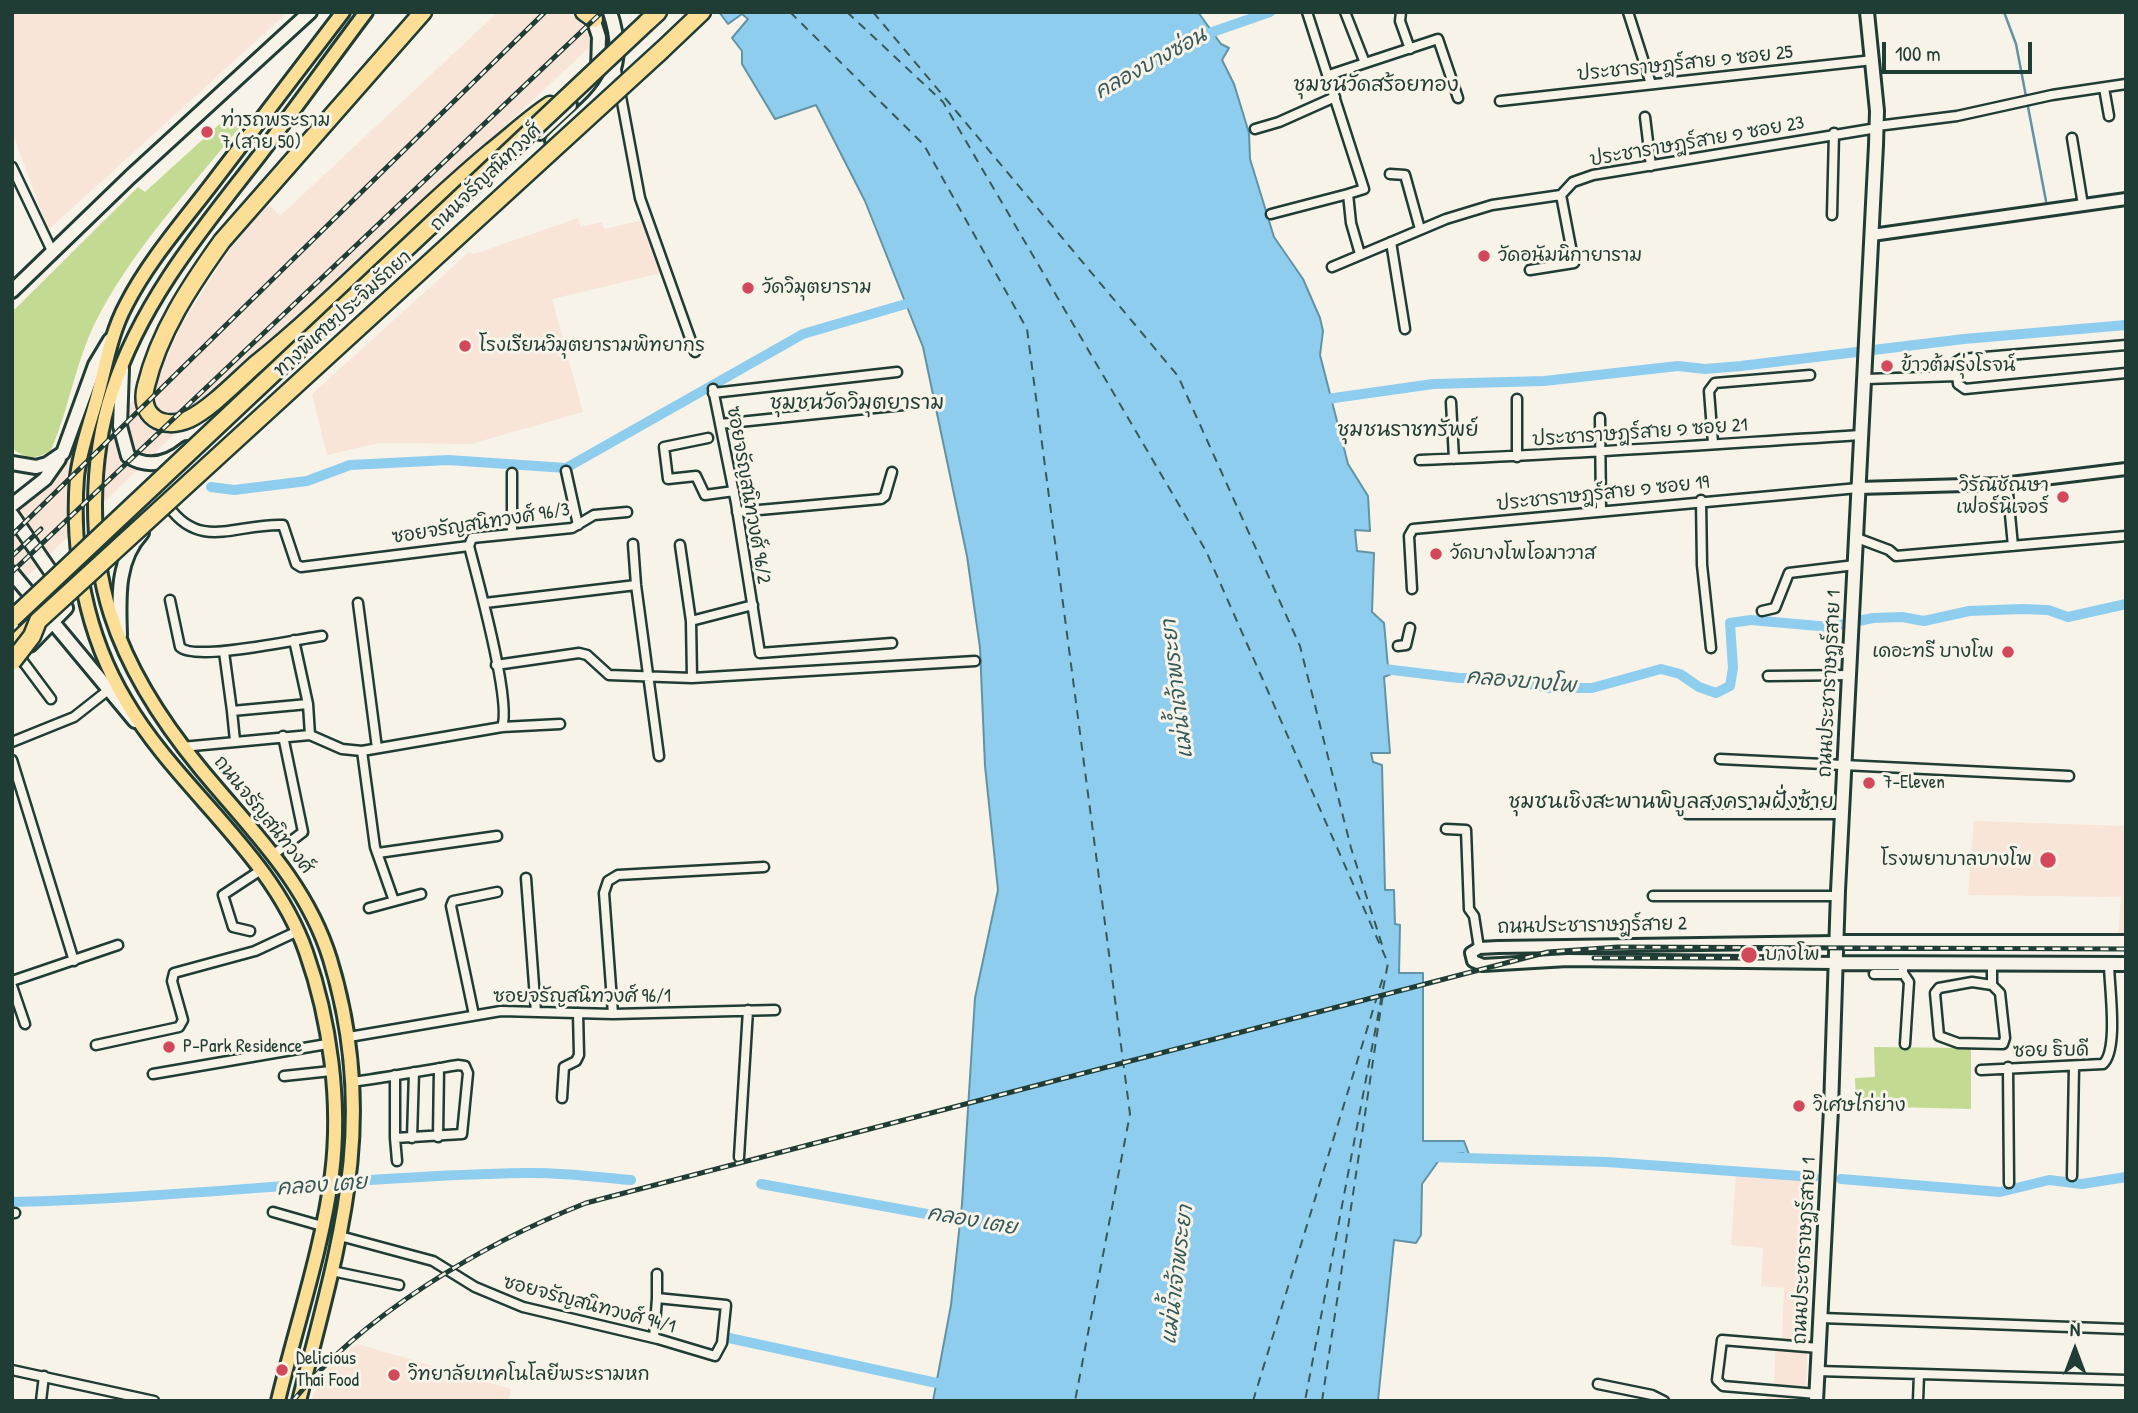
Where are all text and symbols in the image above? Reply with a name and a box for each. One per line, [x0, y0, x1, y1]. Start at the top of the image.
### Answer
water label: คลองบางซ่อน [1091, 23, 1211, 105]
scale bar [1886, 28, 2036, 72]
text: 100 m [1895, 39, 1941, 68]
street label: ประชาราษฎร์สาย ๑ ซอย 25 [1576, 41, 1794, 87]
district label: ชุมชนวัดสร้อยทอง [1293, 72, 1459, 98]
place label: ท่ารถพระราม 7 (สาย 50) [221, 110, 330, 154]
street label: ประชาราษฎร์สาย ๑ ซอย 23 [1588, 112, 1806, 172]
street label: ถนนจรัญสนิทวงศ์ [426, 119, 546, 237]
marker: ท่ารถพระราม 7 (สาย 50) [199, 124, 215, 140]
place label: วัดอนัมนิกายาราม [1498, 245, 1642, 267]
street label: ทางพิเศษประจิมรัถยา [269, 246, 417, 382]
marker: วัดอนัมนิกายาราม [1476, 248, 1492, 264]
place label: วัดวิมุตยาราม [762, 277, 872, 299]
marker: วัดวิมุตยาราม [740, 280, 756, 296]
place label: โรงเรียนวิมุตยารามพิทยากร [479, 335, 705, 357]
marker: โรงเรียนวิมุตยารามพิทยากร [457, 338, 473, 354]
place label: ข้าวต้มรุ่งโรจน์ [1901, 355, 2016, 377]
marker: ข้าวต้มรุ่งโรจน์ [1879, 358, 1895, 374]
district label: ชุมชนวัดวิมุตยาราม [770, 390, 944, 416]
street label: ซอยจรัญสนิทวงศ์ 96/2 [721, 404, 775, 586]
street label: ประชาราษฎร์สาย ๑ ซอย 21 [1532, 414, 1748, 452]
district label: ชุมชนราชทรัพย์ [1337, 417, 1479, 443]
street label: ประชาราษฎร์สาย ๑ ซอย 19 [1496, 471, 1710, 517]
place label: วิรัณชัณษา เฟอร์นิเจอร์ [1956, 475, 2049, 519]
marker: วิรัณชัณษา เฟอร์นิเจอร์ [2055, 489, 2071, 505]
street label: ซอยจรัญสนิทวงศ์ 96/3 [391, 499, 571, 549]
place label: วัดบางโพโอมาวาส [1450, 543, 1596, 565]
marker: วัดบางโพโอมาวาส [1428, 546, 1444, 562]
street label: ถนนประชาราษฎร์สาย 1 [1814, 590, 1846, 778]
water label: แม่น้ำเจ้าพระยา [1157, 618, 1199, 760]
place label: เดอะทรี บางโพ [1872, 641, 1994, 663]
marker: เดอะทรี บางโพ [2000, 644, 2016, 660]
water label: คลองบางโพ [1465, 665, 1577, 699]
street label: ถนนจรัญสนิทวงศ์ [208, 751, 318, 879]
place label: 7-Eleven [1883, 772, 1945, 794]
marker: 7-Eleven [1861, 775, 1877, 791]
district label: ชุมชนเชิงสะพานพิบูลสงครามฝั่งซ้าย [1508, 789, 1834, 815]
place label: โรงพยาบาลบางโพ [1881, 849, 2032, 871]
marker: โรงพยาบาลบางโพ [2038, 850, 2058, 870]
street label: ถนนประชาราษฎร์สาย 2 [1497, 913, 1687, 939]
place label: บางโพ [1765, 944, 1820, 966]
marker: บางโพ [1739, 945, 1759, 965]
street label: ซอยจรัญสนิทวงศ์ 96/1 [493, 986, 671, 1008]
place label: P-Park Residence [183, 1036, 302, 1058]
marker: P-Park Residence [161, 1039, 177, 1055]
street label: ซอย ธิบดี [2013, 1039, 2089, 1063]
place label: วิเศษไก่ย่าง [1813, 1095, 1906, 1117]
marker: วิเศษไก่ย่าง [1791, 1098, 1807, 1114]
street label: ถนนประชาราษฎร์สาย 1 [1789, 1157, 1821, 1345]
water label: คลอง เตย [276, 1170, 368, 1202]
water label: คลอง เตย [925, 1201, 1019, 1241]
water label: แม่น้ำเจ้าพระยา [1157, 1204, 1199, 1346]
street label: ซอยจรัญสนิทวงศ์ 94/1 [500, 1271, 678, 1339]
north arrow [2040, 1315, 2110, 1385]
text: N [2070, 1316, 2080, 1342]
place label: Delicious Thai Food [296, 1348, 359, 1392]
marker: Delicious Thai Food [274, 1362, 290, 1378]
place label: วิทยาลัยเทคโนโลยีพระรามหก [408, 1364, 650, 1386]
marker: วิทยาลัยเทคโนโลยีพระรามหก [386, 1367, 402, 1383]

